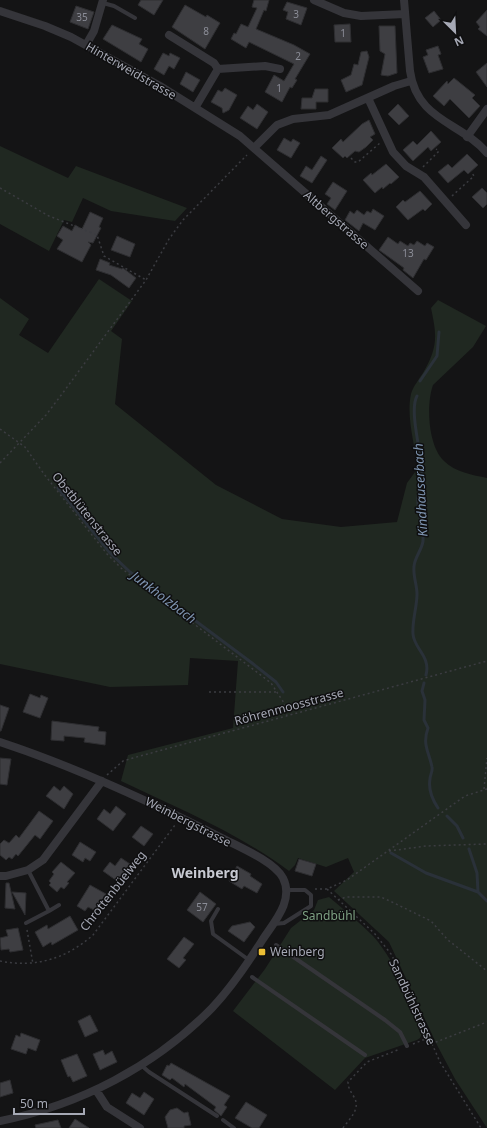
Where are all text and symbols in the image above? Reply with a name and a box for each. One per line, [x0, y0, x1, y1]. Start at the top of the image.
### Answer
house number: 3 [293, 7, 299, 21]
house number: 35 [76, 10, 88, 24]
north arrow [435, 12, 475, 52]
house number: 8 [203, 24, 209, 38]
house number: 1 [340, 26, 346, 40]
text: N [452, 33, 466, 50]
street label: Hinterweidstrasse [83, 38, 180, 104]
house number: 2 [295, 49, 301, 63]
house number: 1 [276, 81, 282, 95]
street label: Altbergstrasse [300, 187, 373, 253]
house number: 13 [402, 246, 414, 260]
water label: Kindhauserbach [409, 443, 431, 537]
street label: Obstblütenstrasse [48, 468, 127, 559]
water label: Junkholzbach [125, 565, 200, 627]
street label: Röhrenmoosstrasse [232, 684, 346, 729]
street label: Weinbergstrasse [142, 793, 234, 851]
street label: Chrottenbüelweg [76, 847, 149, 935]
district label: Weinberg [171, 863, 239, 882]
house number: 57 [196, 900, 208, 914]
park label: Sandbühl [302, 907, 356, 924]
place label: Weinberg [270, 943, 325, 960]
marker: Weinberg [257, 947, 267, 957]
street label: Sandbühlstrasse [385, 956, 440, 1048]
scale bar [14, 1090, 84, 1116]
text: 50 m [20, 1095, 48, 1112]

